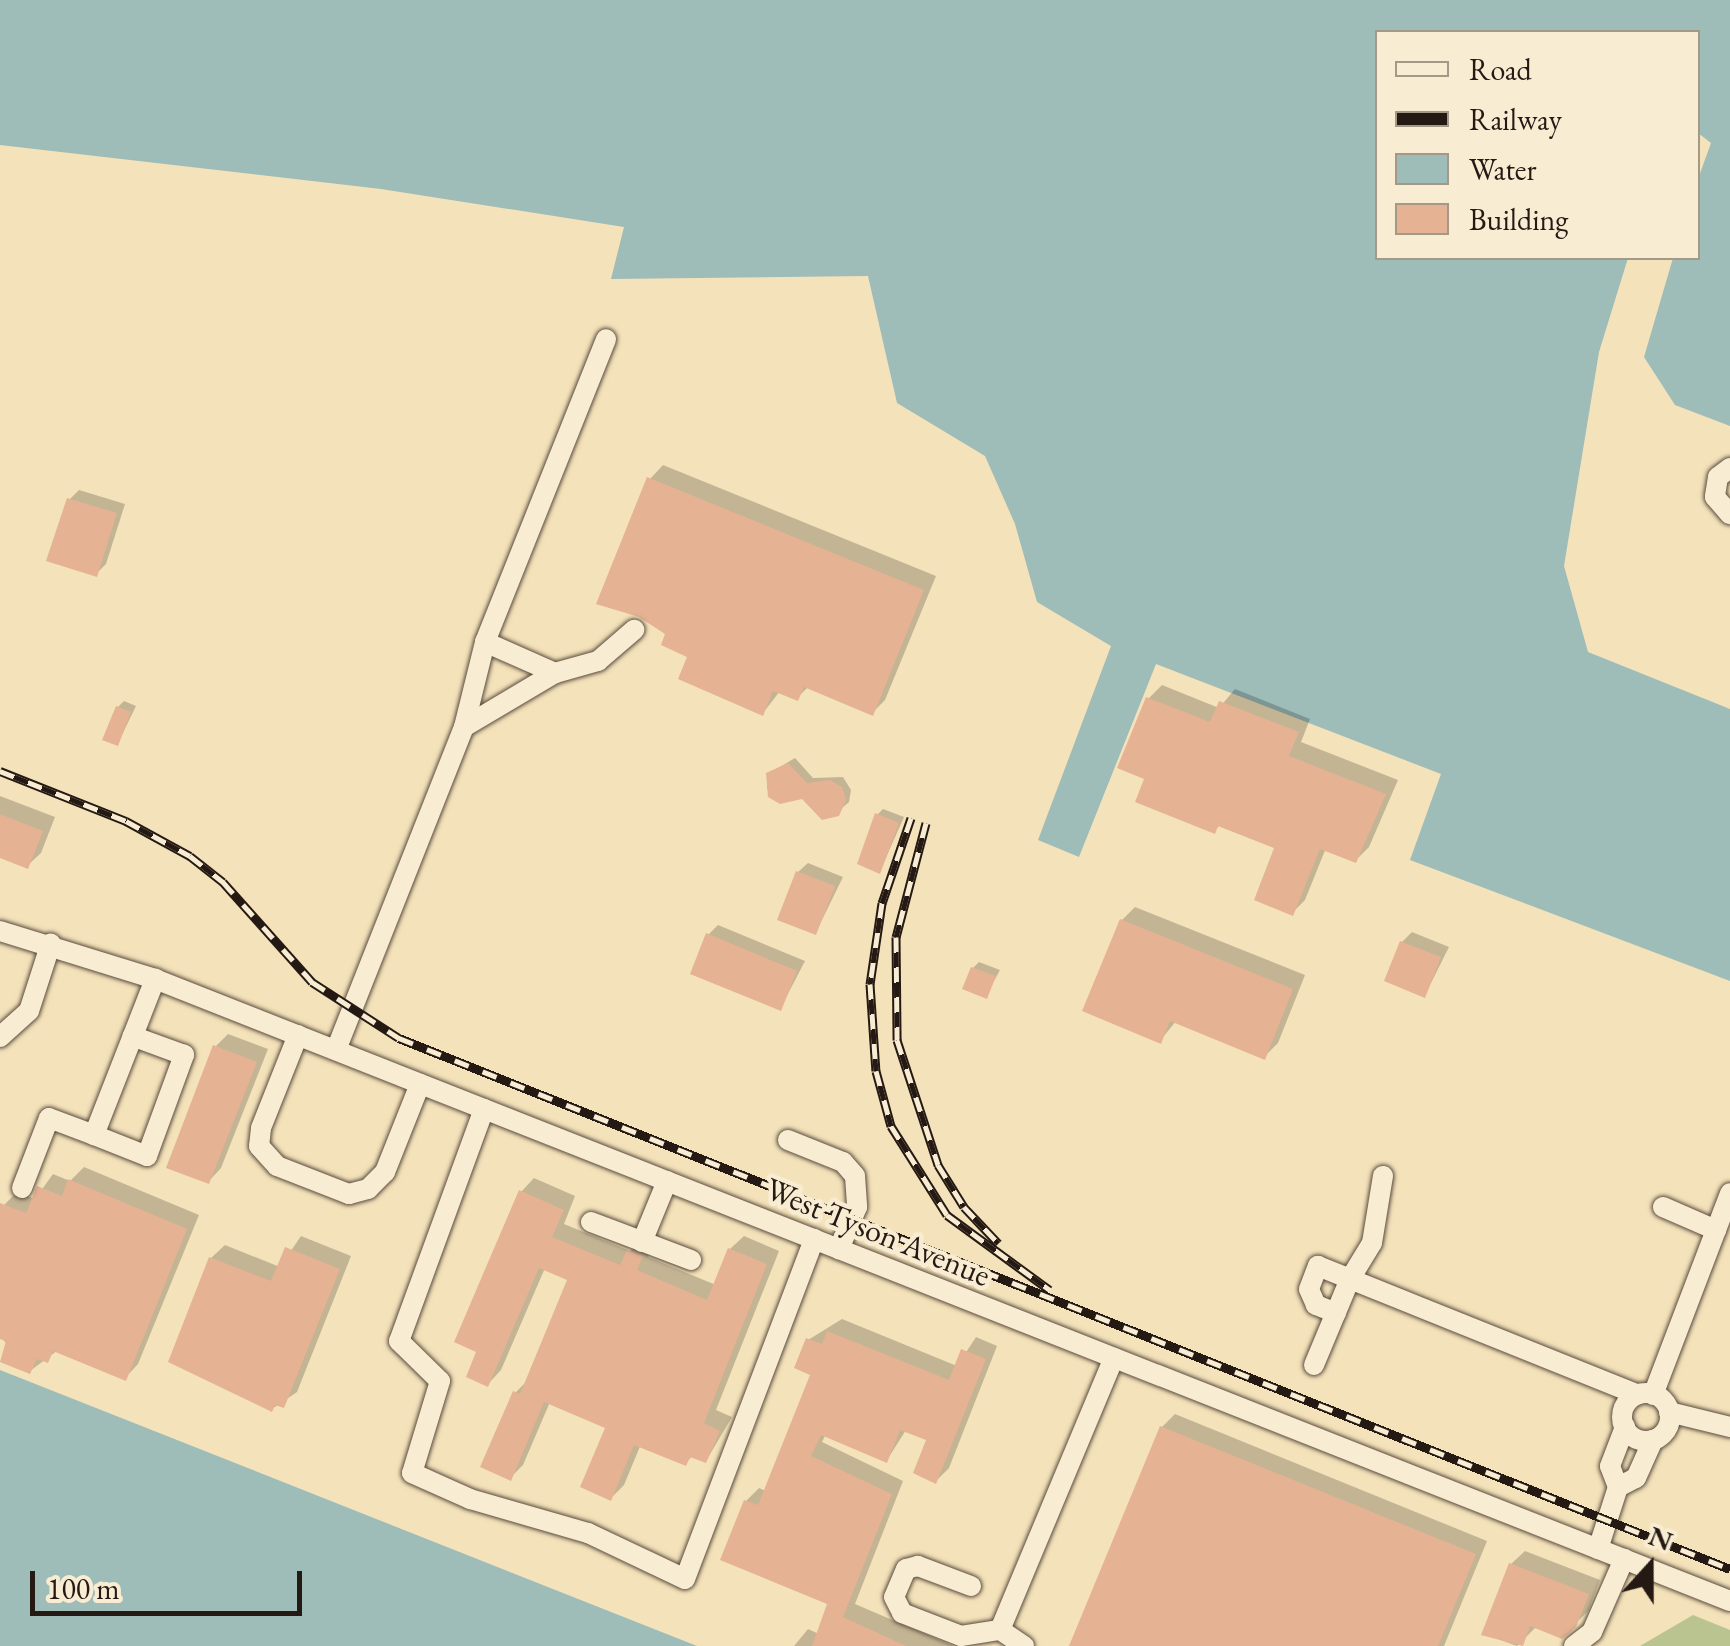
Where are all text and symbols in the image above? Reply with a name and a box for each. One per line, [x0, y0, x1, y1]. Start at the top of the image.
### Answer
legend [1375, 30, 1700, 260]
text: Road [1469, 50, 1532, 89]
text: Railway [1469, 100, 1562, 139]
text: Water [1469, 150, 1537, 189]
text: Building [1469, 200, 1568, 239]
street label: West Tyson Avenue [760, 1169, 996, 1295]
north arrow [1600, 1516, 1700, 1616]
text: N [1644, 1517, 1678, 1559]
scale bar [35, 1551, 308, 1613]
text: 100 m [47, 1569, 120, 1608]

